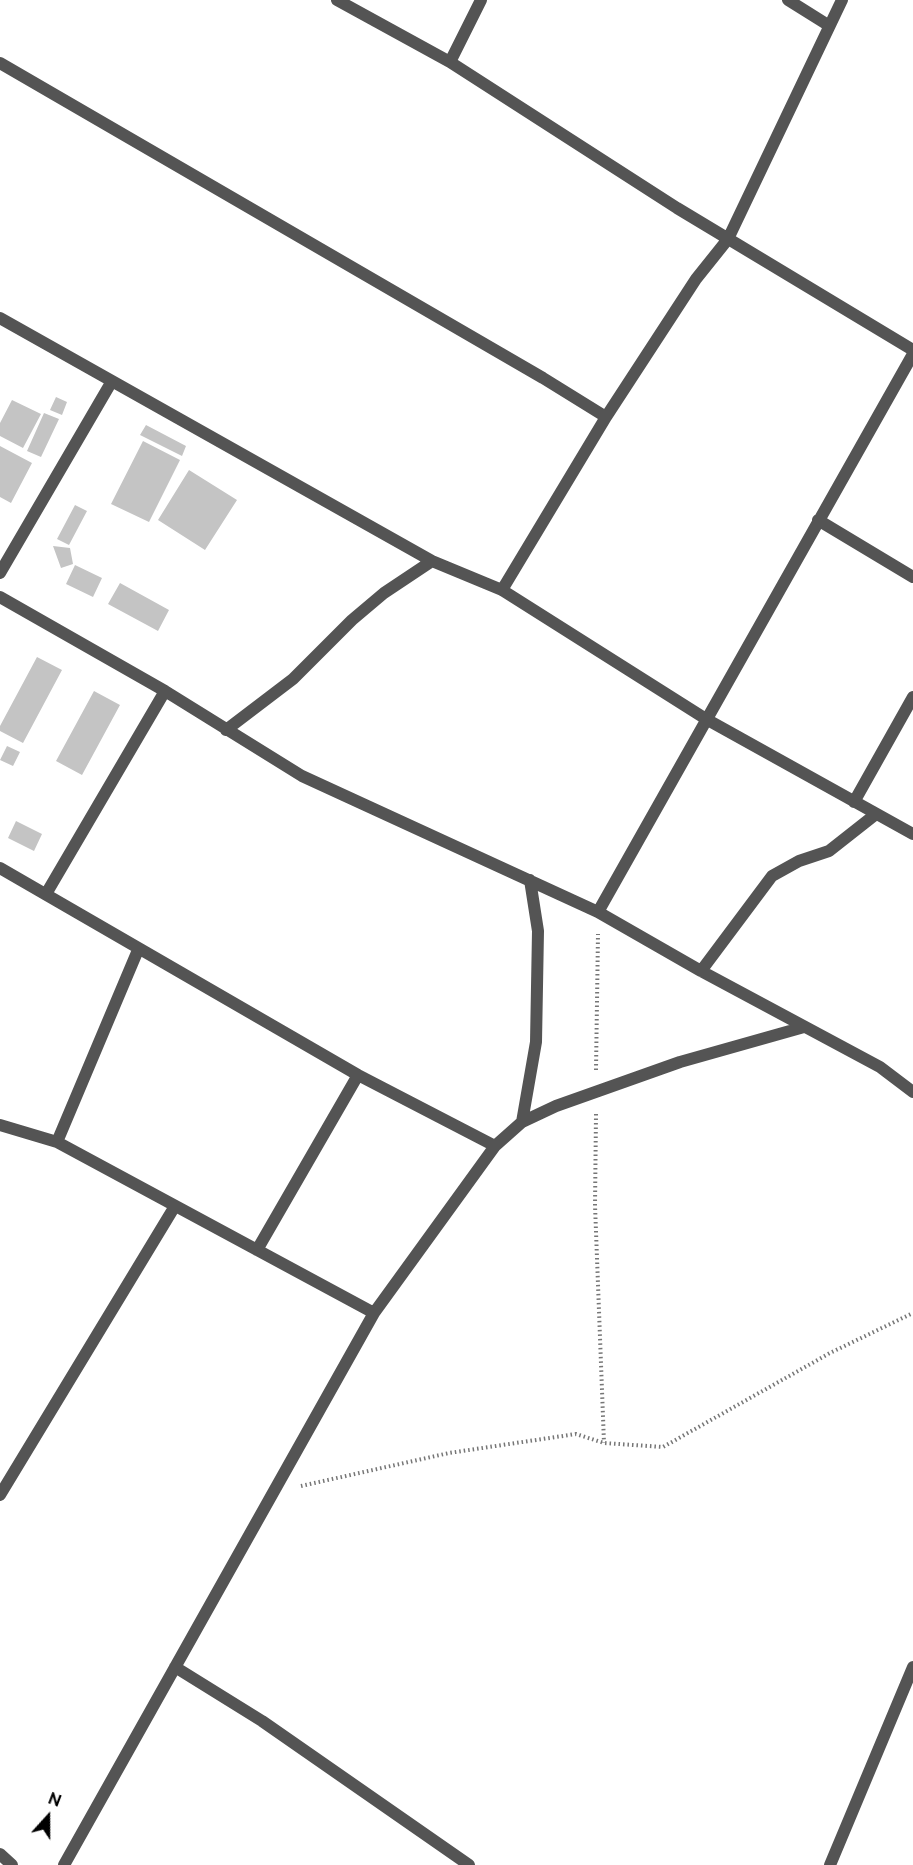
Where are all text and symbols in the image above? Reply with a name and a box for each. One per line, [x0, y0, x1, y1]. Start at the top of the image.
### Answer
north arrow [18, 1787, 78, 1847]
text: N [46, 1789, 64, 1811]

